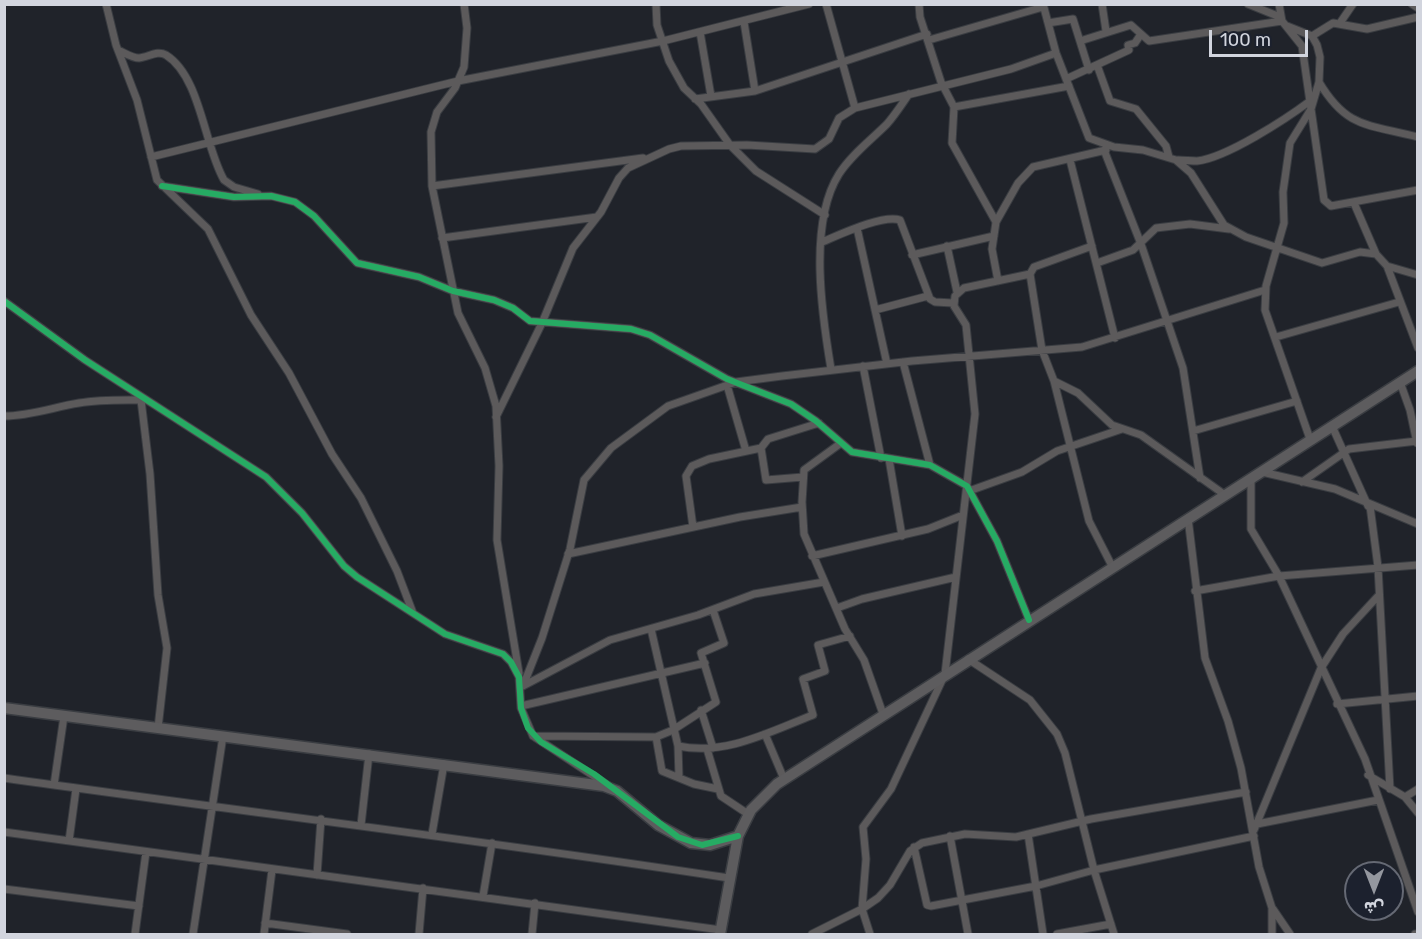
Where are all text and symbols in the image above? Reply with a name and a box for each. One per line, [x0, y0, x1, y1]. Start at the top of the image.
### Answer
scale bar [1212, 18, 1311, 56]
text: 100 m [1220, 29, 1271, 51]
north arrow [1344, 861, 1404, 921]
text: ش [1364, 898, 1384, 917]

